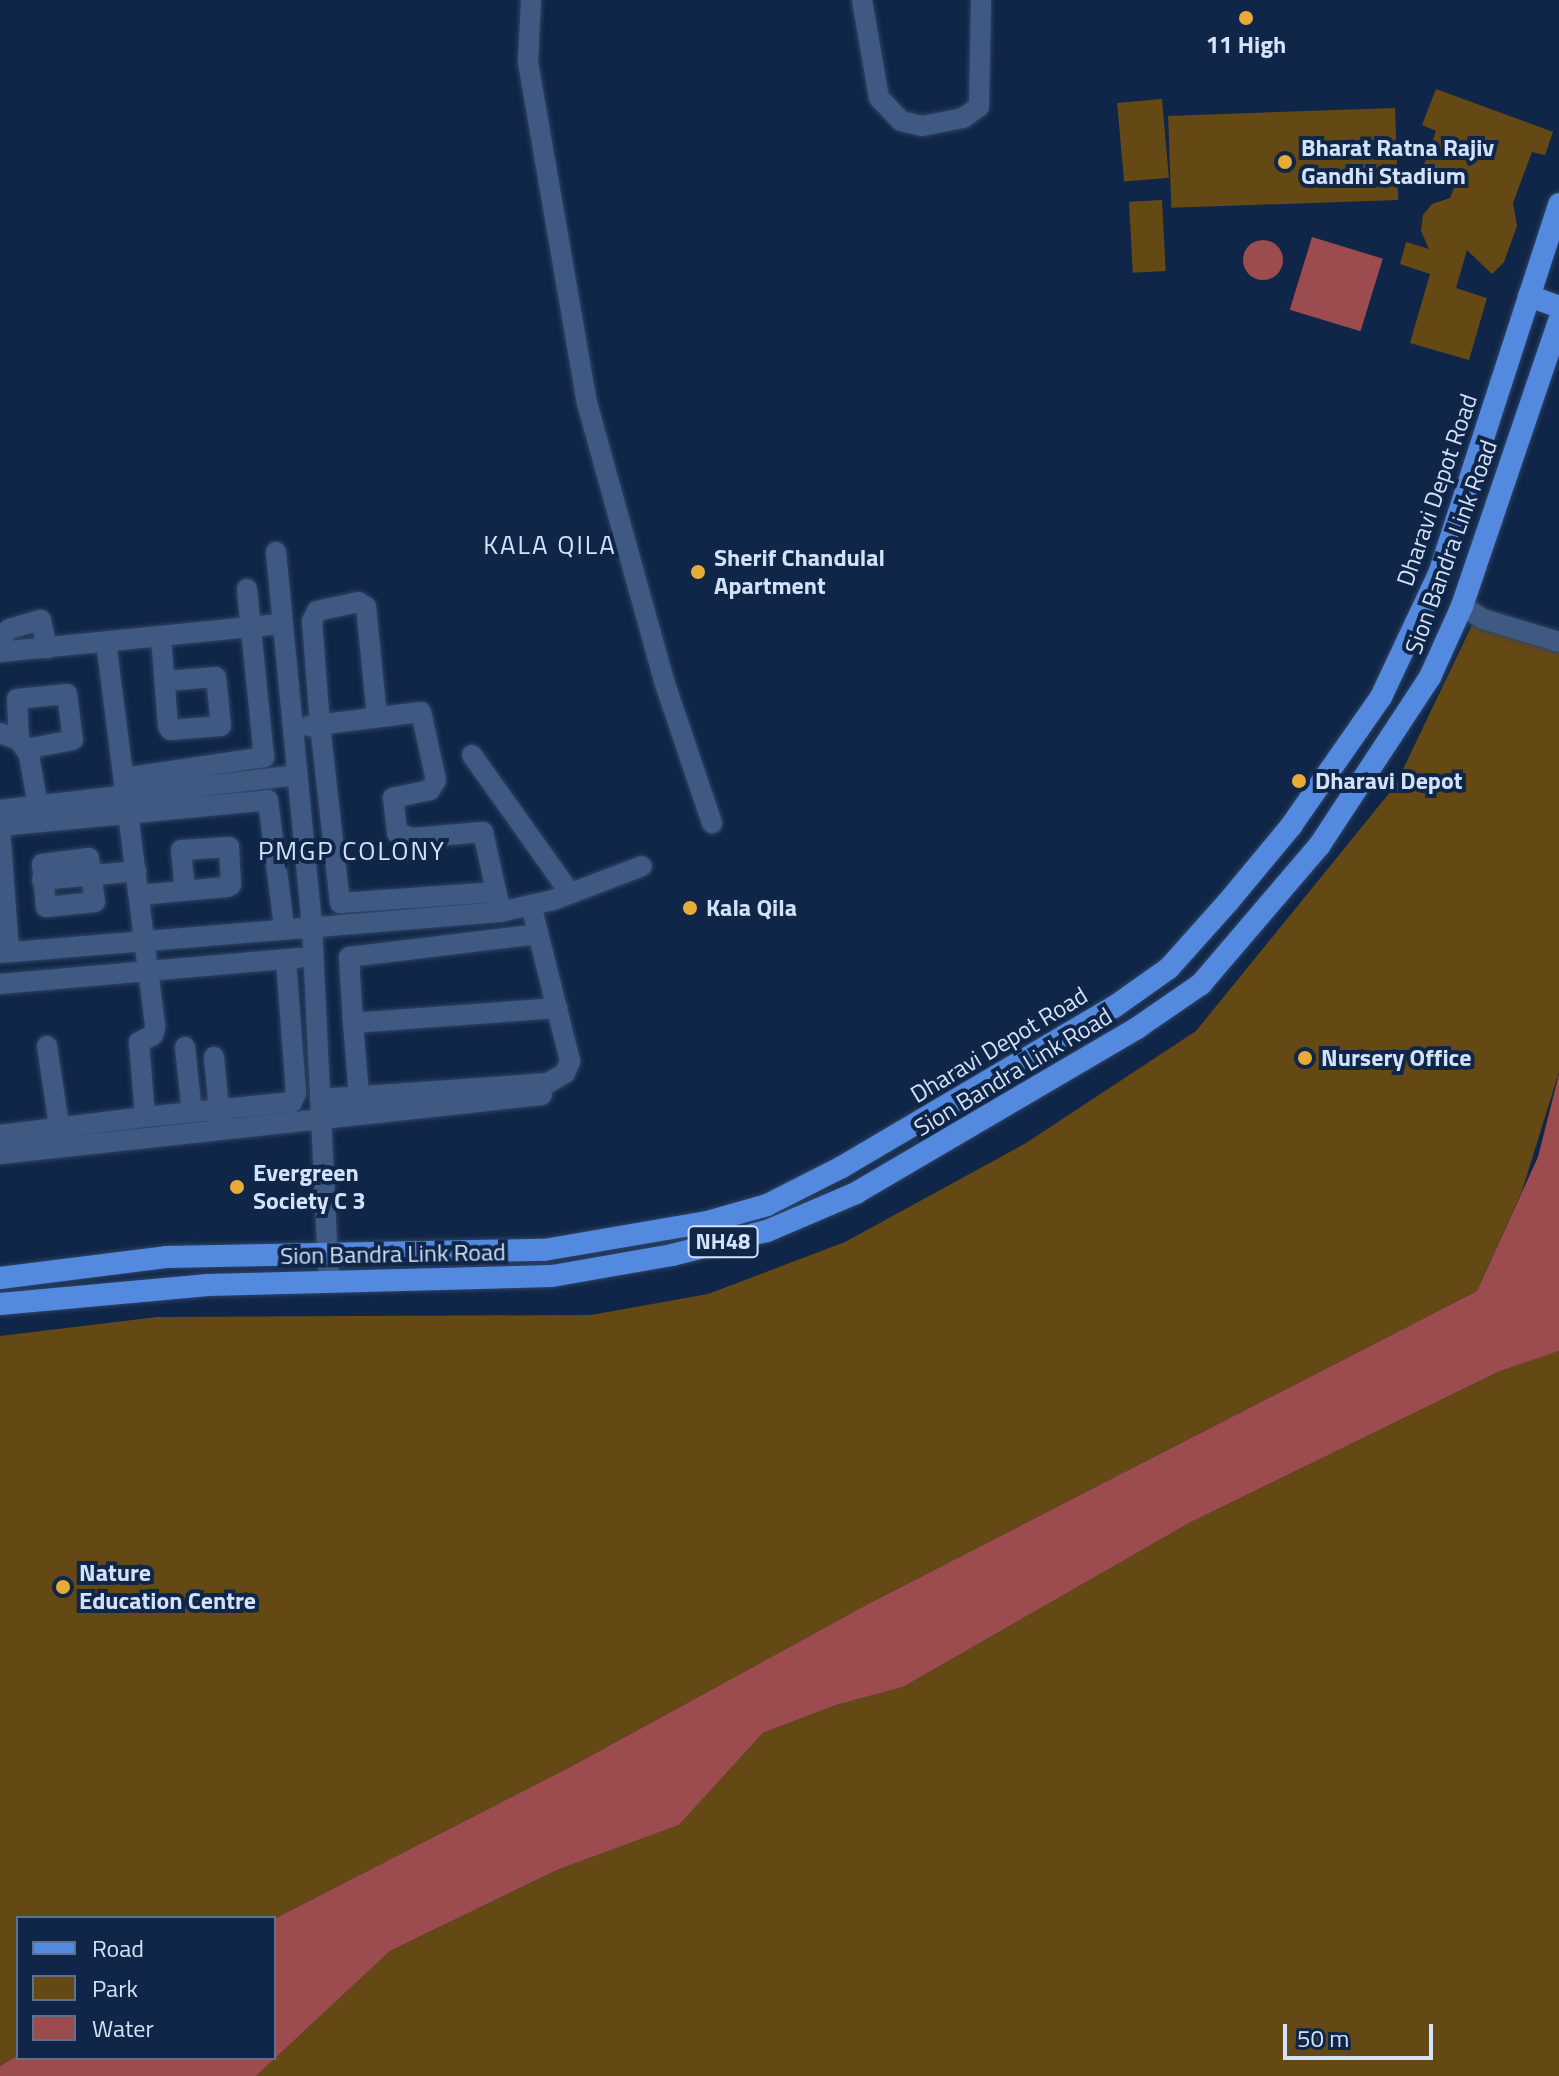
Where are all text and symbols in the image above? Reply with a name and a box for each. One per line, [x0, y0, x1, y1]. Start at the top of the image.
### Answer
marker: 11 High [1237, 9, 1255, 27]
place label: 11 High [1206, 31, 1286, 59]
place label: Bharat Ratna Rajiv Gandhi Stadium [1301, 134, 1494, 190]
marker: Bharat Ratna Rajiv Gandhi Stadium [1276, 153, 1294, 171]
street label: Dharavi Depot Road [1391, 390, 1483, 590]
street label: Sion Bandra Link Road [1399, 436, 1503, 658]
district label: KALA QILA [483, 529, 617, 561]
place label: Sherif Chandulal Apartment [714, 544, 885, 600]
marker: Sherif Chandulal Apartment [689, 563, 707, 581]
place label: Dharavi Depot [1315, 767, 1462, 795]
marker: Dharavi Depot [1290, 772, 1308, 790]
district label: PMGP COLONY [258, 835, 446, 867]
place label: Kala Qila [706, 894, 797, 922]
marker: Kala Qila [681, 899, 699, 917]
street label: Dharavi Depot Road [905, 981, 1093, 1109]
street label: Sion Bandra Link Road [909, 1002, 1117, 1142]
place label: Nursery Office [1321, 1044, 1471, 1072]
marker: Nursery Office [1296, 1049, 1314, 1067]
place label: Evergreen Society C 3 [253, 1159, 366, 1215]
marker: Evergreen Society C 3 [228, 1178, 246, 1196]
road number: NH48 [687, 1224, 759, 1260]
street label: Sion Bandra Link Road [280, 1238, 506, 1270]
place label: Nature Education Centre [79, 1559, 256, 1615]
marker: Nature Education Centre [54, 1578, 72, 1596]
legend [16, 1916, 276, 2060]
text: Road [92, 1930, 144, 1966]
text: Park [92, 1970, 138, 2006]
scale bar [1287, 2008, 1437, 2058]
text: Water [92, 2010, 154, 2046]
text: 50 m [1297, 2020, 1349, 2056]

